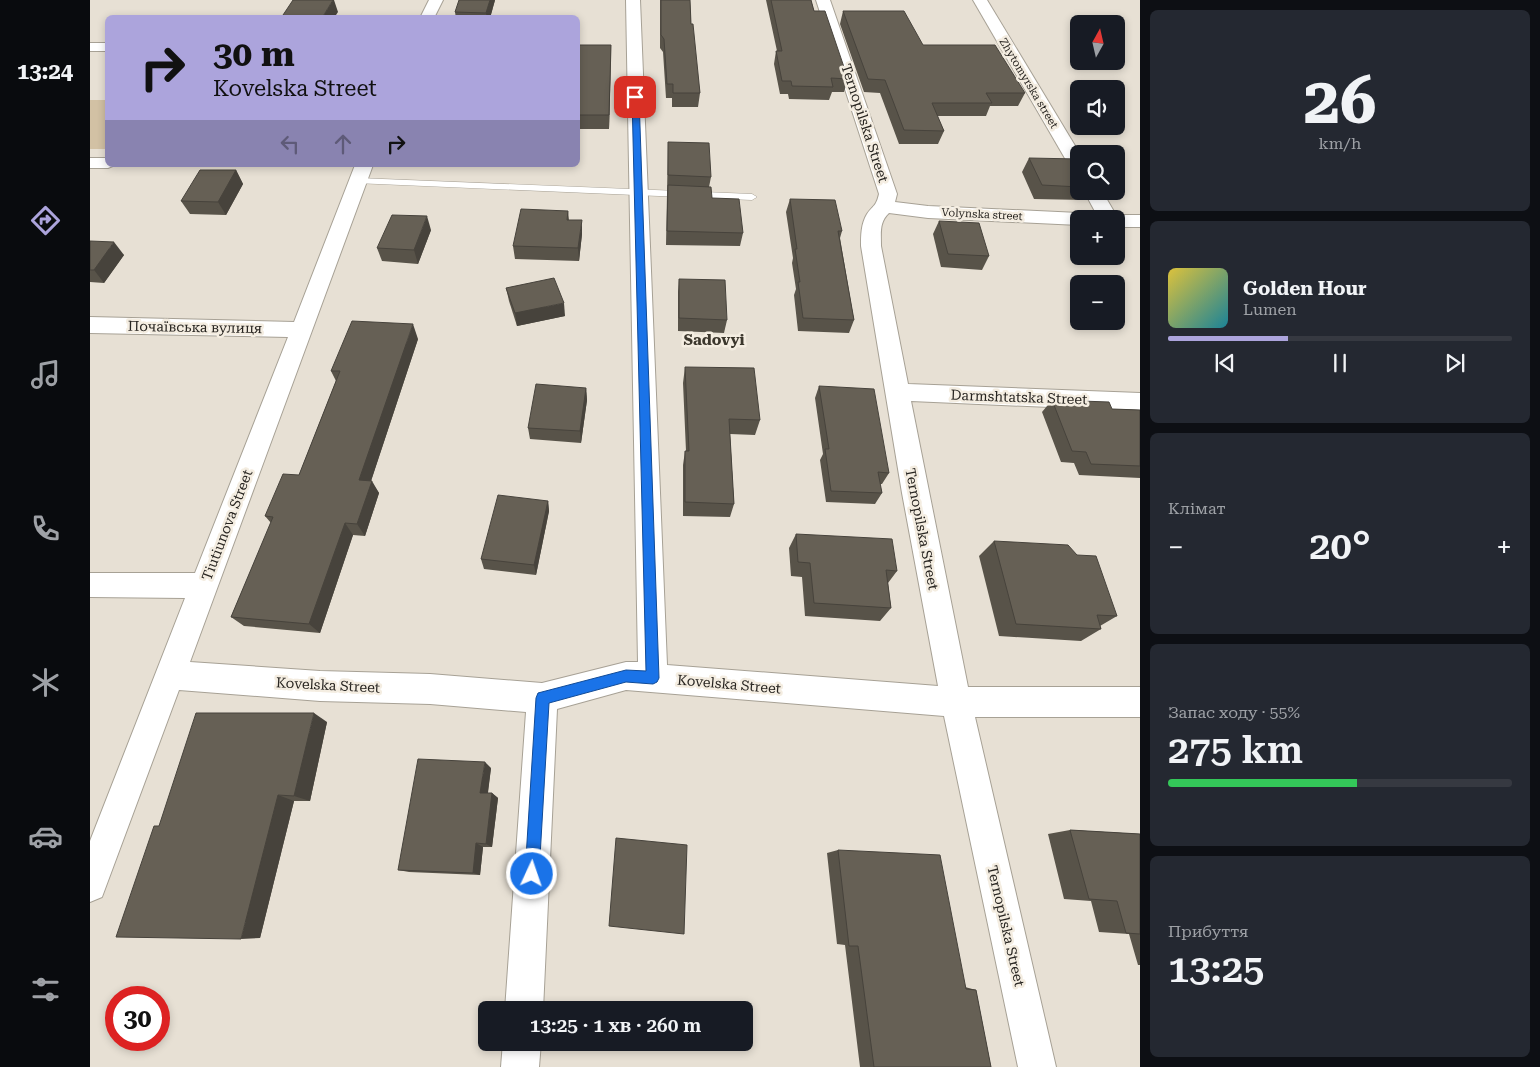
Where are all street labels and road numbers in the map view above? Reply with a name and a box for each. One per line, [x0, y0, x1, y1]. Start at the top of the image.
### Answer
street label: Zhytomyrska street [996, 36, 1061, 131]
street label: Ternopilska Street [838, 62, 892, 184]
street label: Volynska street [941, 206, 1023, 223]
street label: Почаївська вулиця [128, 318, 262, 336]
street label: Darmshtatska Street [950, 387, 1088, 407]
street label: Tiutiunova Street [198, 467, 256, 583]
street label: Ternopilska Street [902, 467, 942, 591]
street label: Kovelska Street [676, 671, 782, 697]
street label: Kovelska Street [276, 674, 380, 696]
street label: Ternopilska Street [984, 864, 1028, 988]

